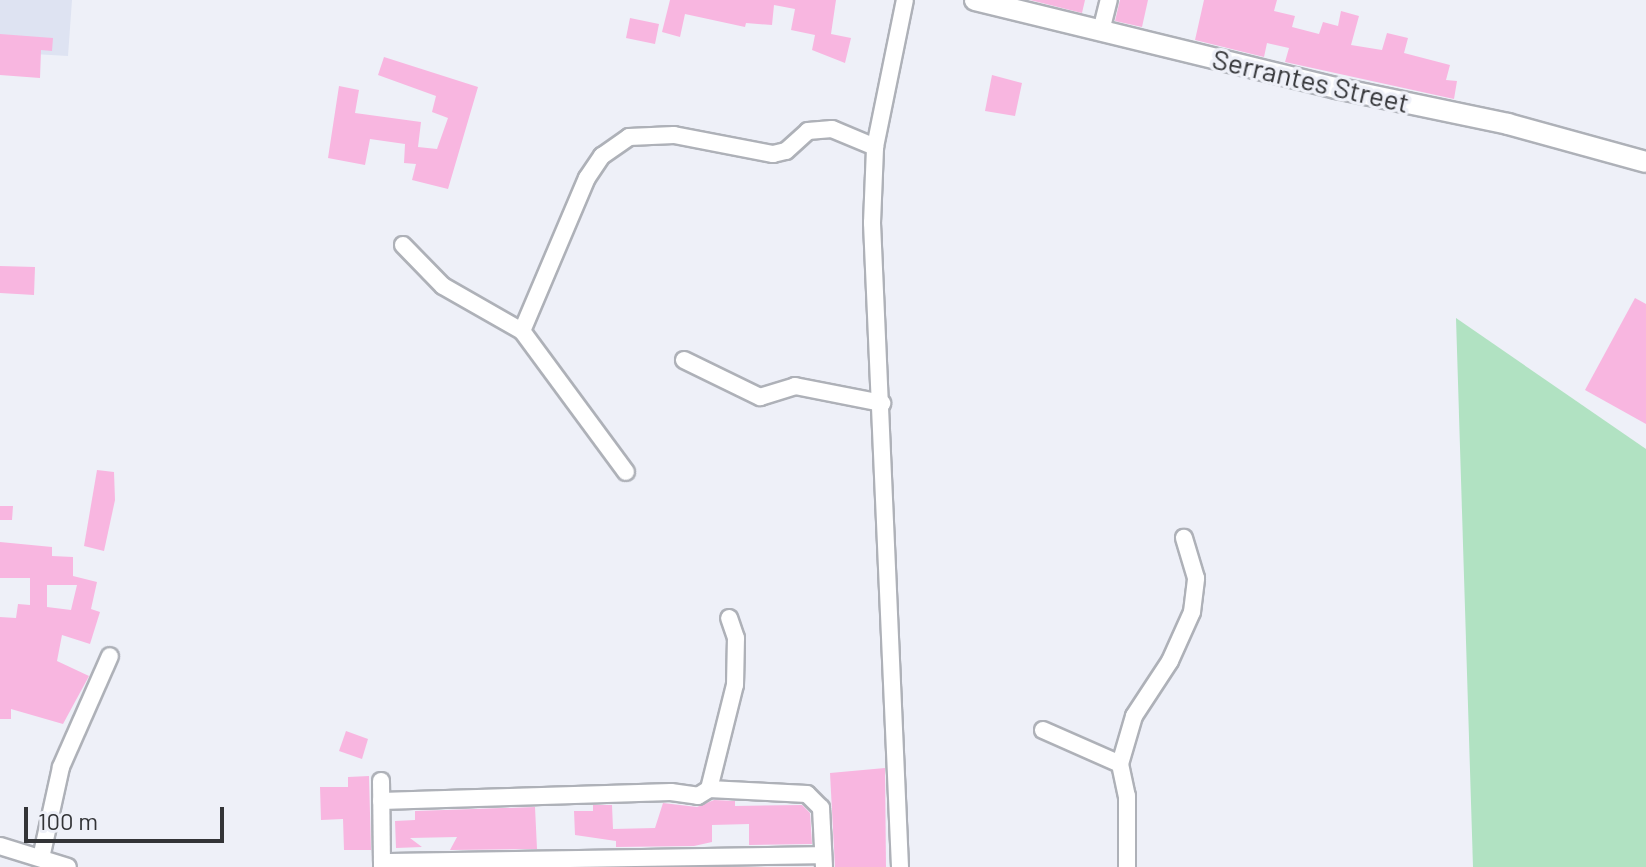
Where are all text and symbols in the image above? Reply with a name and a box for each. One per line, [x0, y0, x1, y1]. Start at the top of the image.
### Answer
street label: Serrantes Street [1209, 41, 1413, 119]
scale bar [28, 791, 228, 841]
text: 100 m [38, 806, 98, 835]

